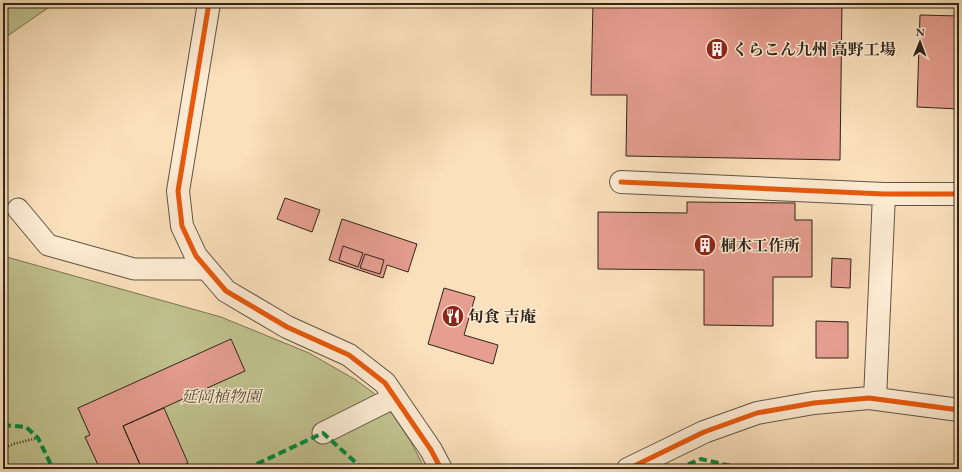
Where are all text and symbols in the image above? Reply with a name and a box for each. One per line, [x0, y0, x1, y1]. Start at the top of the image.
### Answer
north arrow [900, 22, 940, 62]
text: N [916, 25, 925, 39]
building icon: くらこん九州 高野工場 [704, 36, 730, 62]
place label: くらこん九州 高野工場 [732, 39, 896, 60]
building icon: 桐木工作所 [692, 232, 718, 258]
place label: 桐木工作所 [720, 235, 800, 256]
restaurant icon: 旬食 吉庵 [440, 303, 466, 329]
place label: 旬食 吉庵 [468, 306, 536, 327]
park label: 延岡植物園 [181, 386, 264, 407]

